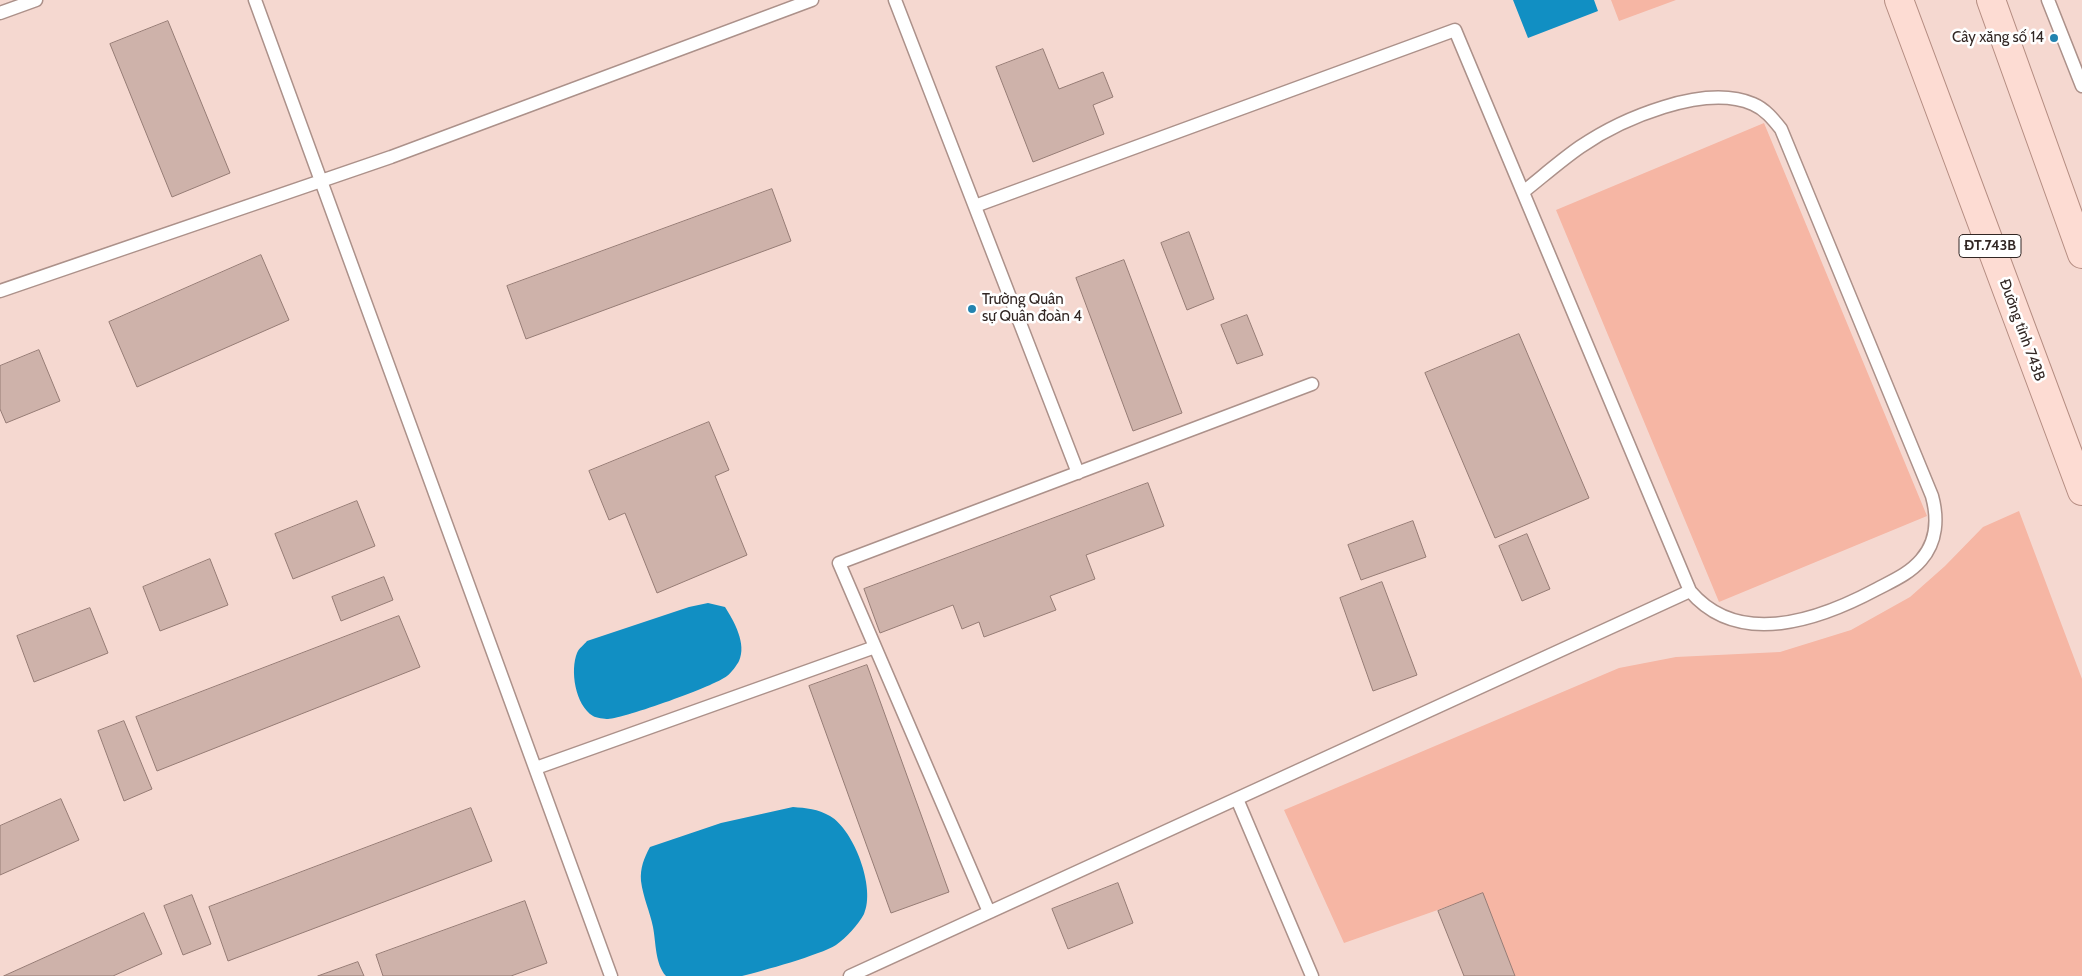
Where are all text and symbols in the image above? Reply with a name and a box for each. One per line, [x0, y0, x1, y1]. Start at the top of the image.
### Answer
place label: Cây xăng số 14 [1952, 29, 2044, 47]
marker: Cây xăng số 14 [2048, 32, 2060, 44]
road number: ĐT.743B [1959, 235, 2021, 258]
street label: Đường tỉnh 743B [1995, 277, 2049, 383]
place label: Trường Quân sự Quân đoàn 4 [982, 291, 1082, 326]
marker: Trường Quân sự Quân đoàn 4 [966, 303, 978, 315]

